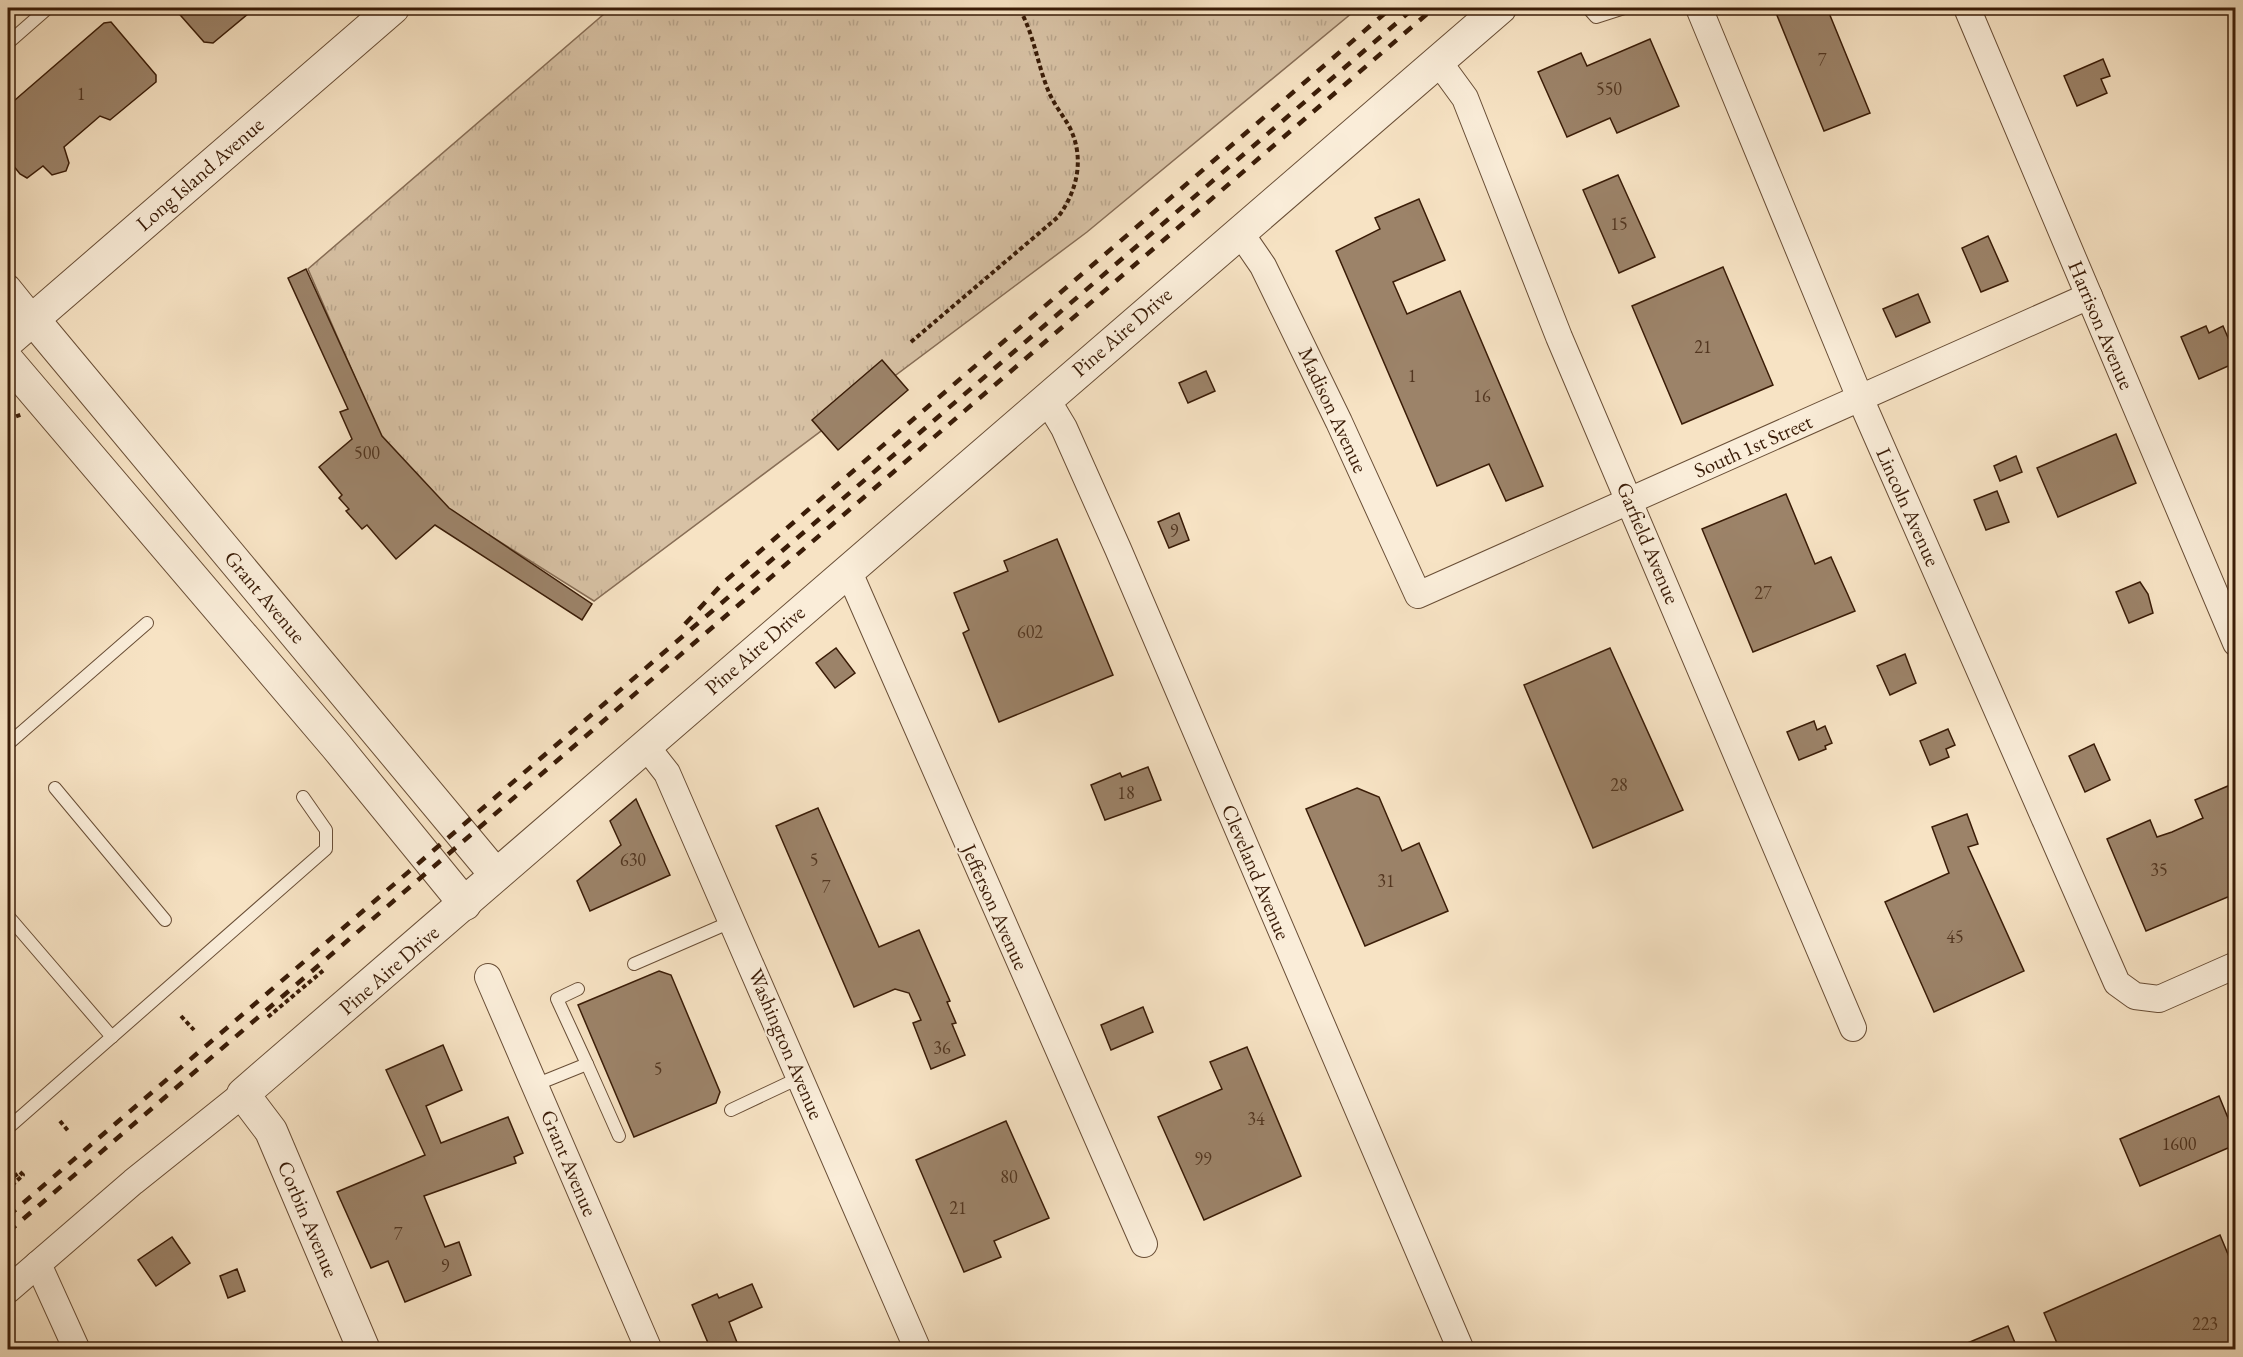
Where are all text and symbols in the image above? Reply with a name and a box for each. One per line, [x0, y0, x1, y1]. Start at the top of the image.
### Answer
house number: 7 [1818, 48, 1827, 71]
house number: 550 [1596, 77, 1622, 100]
house number: 1 [77, 82, 85, 105]
street label: Long Island Avenue [130, 111, 269, 236]
house number: 15 [1610, 212, 1628, 235]
street label: Harrison Avenue [2062, 256, 2141, 393]
street label: Pine Aire Drive [1066, 281, 1177, 383]
house number: 21 [1694, 335, 1712, 358]
street label: Madison Avenue [1293, 343, 1374, 477]
house number: 1 [1408, 364, 1416, 387]
house number: 16 [1473, 384, 1491, 407]
street label: South 1st Street [1689, 407, 1816, 484]
house number: 500 [354, 441, 380, 464]
street label: Lincoln Avenue [1870, 443, 1947, 570]
street label: Garfield Avenue [1611, 478, 1686, 608]
house number: 9 [1170, 519, 1179, 542]
street label: Grant Avenue [219, 545, 312, 649]
house number: 27 [1754, 581, 1772, 604]
street label: Pine Aire Drive [699, 599, 810, 701]
house number: 602 [1017, 620, 1043, 643]
house number: 28 [1610, 773, 1628, 796]
house number: 18 [1117, 781, 1135, 804]
street label: Cleveland Avenue [1216, 800, 1297, 944]
street label: Jefferson Avenue [955, 838, 1035, 974]
house number: 630 [620, 848, 646, 871]
house number: 5 [810, 848, 818, 871]
house number: 35 [2150, 858, 2168, 881]
house number: 31 [1377, 869, 1395, 892]
house number: 7 [822, 875, 831, 898]
street label: Pine Aire Drive [333, 919, 444, 1021]
house number: 45 [1946, 925, 1964, 948]
street label: Washington Avenue [743, 964, 830, 1123]
house number: 36 [933, 1036, 951, 1059]
house number: 5 [654, 1057, 662, 1080]
street label: Grant Avenue [535, 1106, 604, 1220]
house number: 34 [1247, 1107, 1265, 1130]
house number: 1600 [2162, 1132, 2197, 1155]
house number: 99 [1194, 1147, 1212, 1170]
street label: Corbin Avenue [272, 1157, 345, 1281]
house number: 80 [1000, 1165, 1018, 1188]
house number: 21 [949, 1196, 967, 1219]
house number: 7 [394, 1222, 403, 1245]
house number: 9 [441, 1254, 450, 1277]
house number: 223 [2192, 1312, 2218, 1335]

